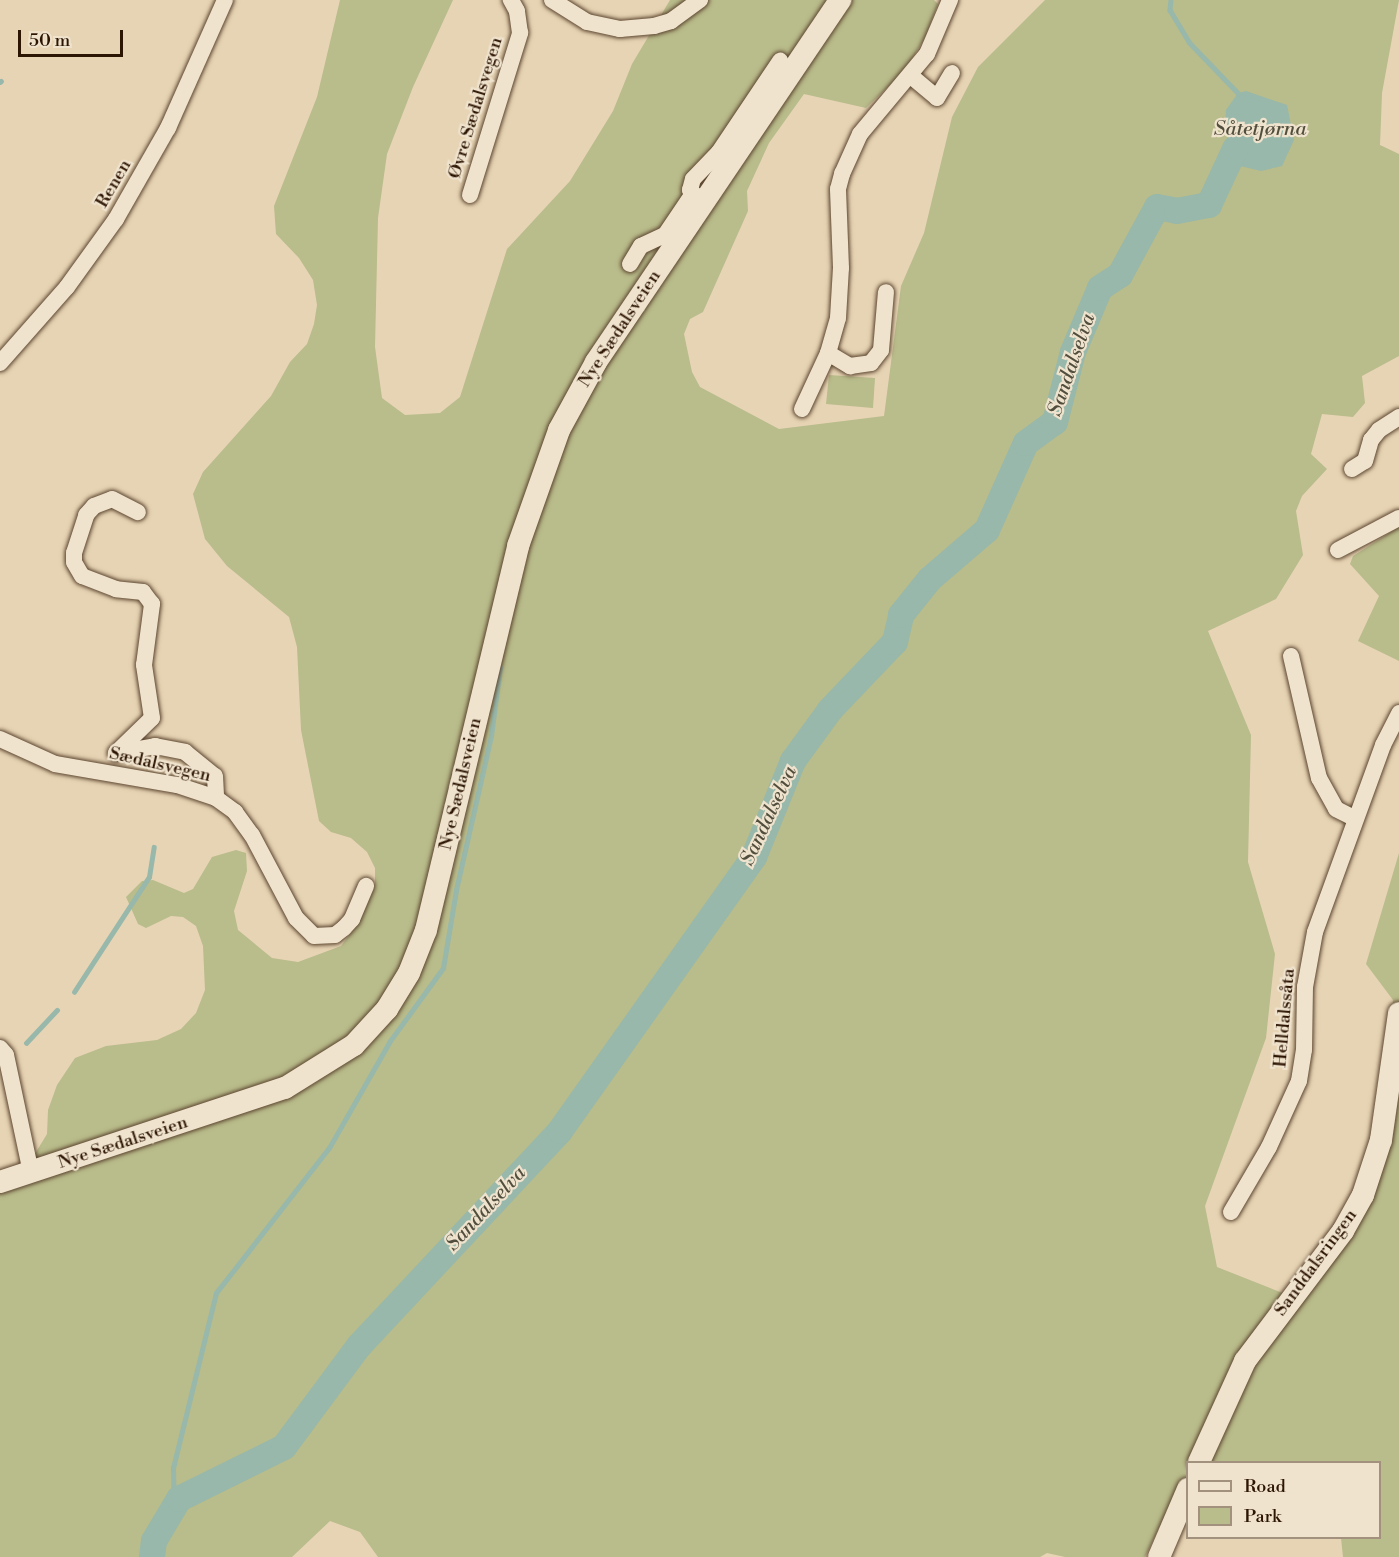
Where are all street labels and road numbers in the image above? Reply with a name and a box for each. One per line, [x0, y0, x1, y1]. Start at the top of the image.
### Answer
street label: Øvre Sædalsvegen [444, 35, 508, 181]
street label: Renen [92, 156, 136, 212]
street label: Nye Sædalsveien [574, 267, 666, 391]
street label: Nye Sædalsveien [435, 716, 487, 852]
street label: Sædalsvegen [107, 743, 213, 787]
street label: Helldalssåta [1270, 968, 1300, 1068]
street label: Nye Sædalsveien [56, 1112, 190, 1174]
street label: Sanddalsringen [1270, 1205, 1362, 1321]

